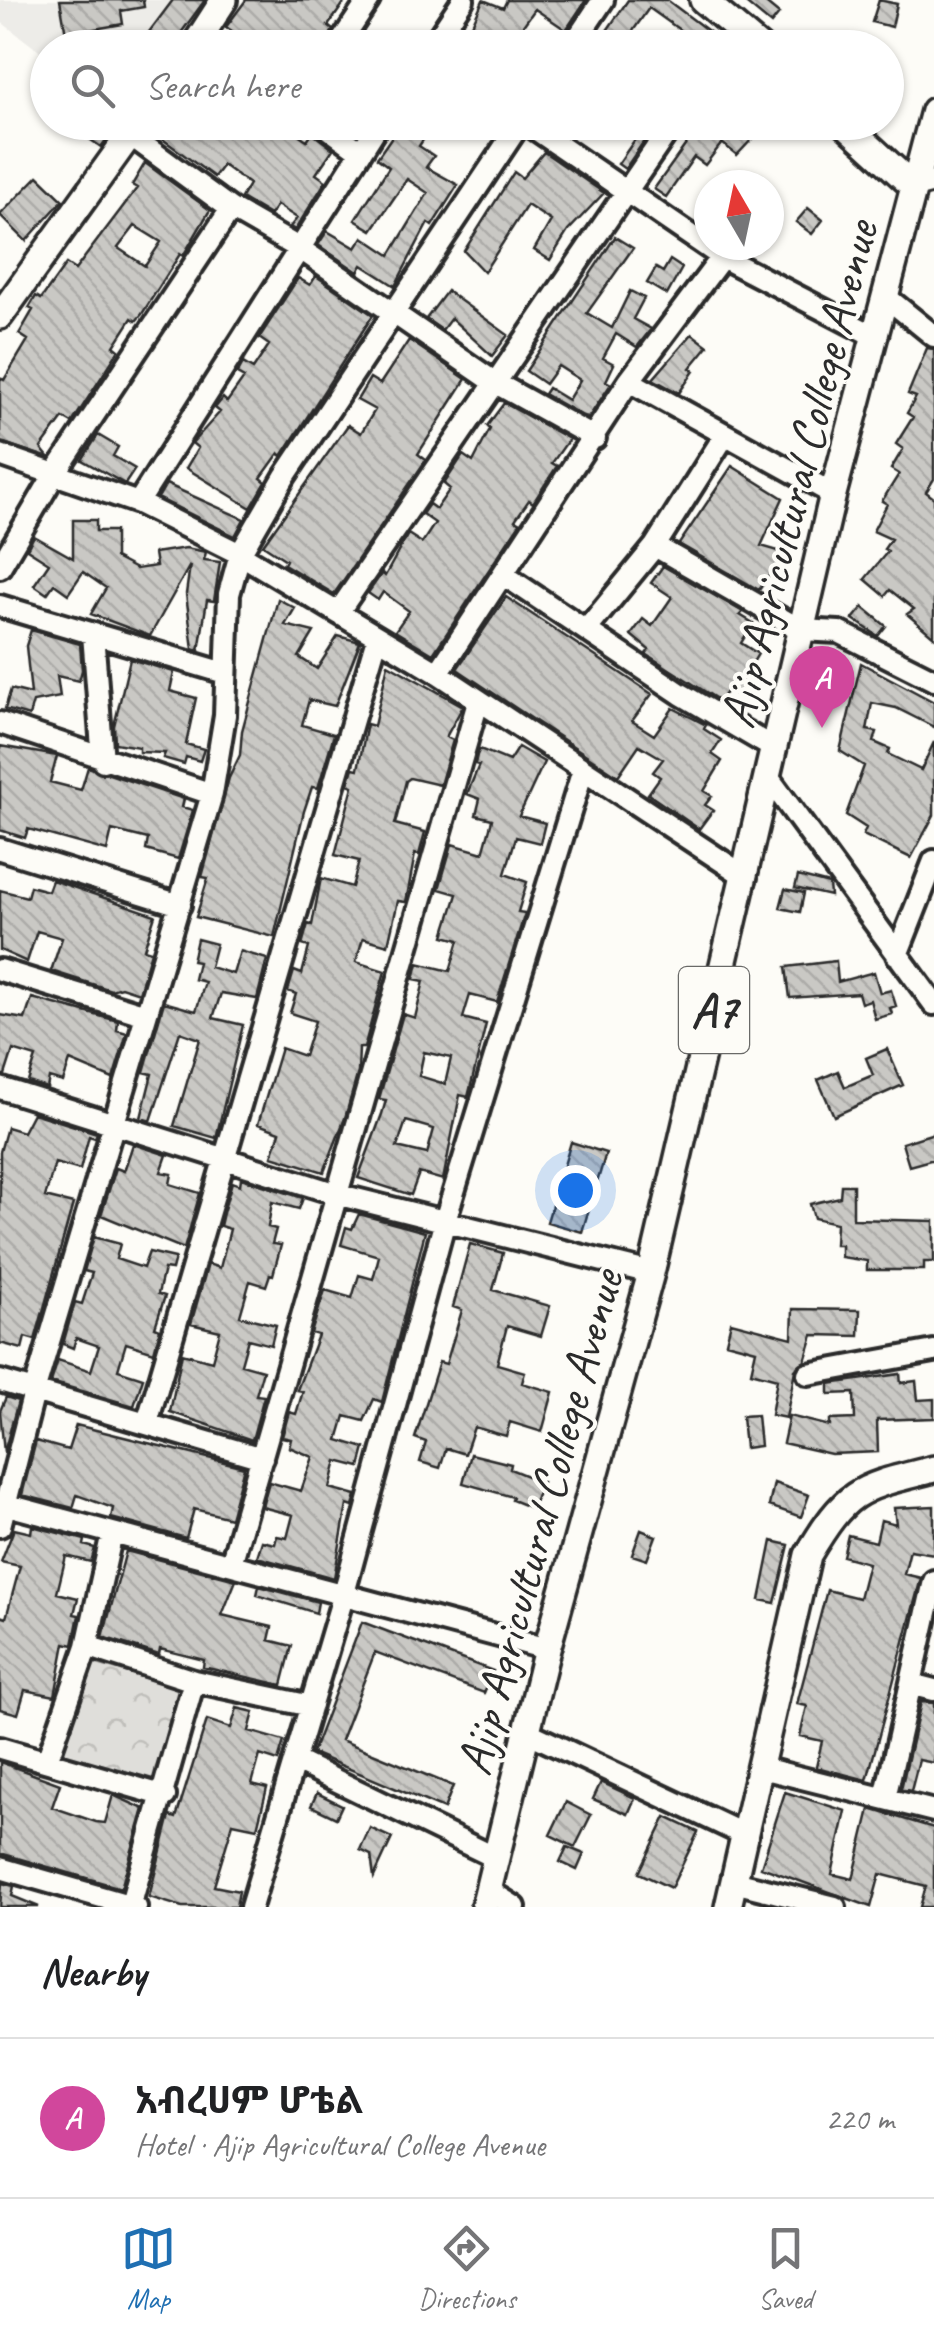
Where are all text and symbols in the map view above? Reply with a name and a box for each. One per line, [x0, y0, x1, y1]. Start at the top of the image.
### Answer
search box [30, 30, 904, 140]
icon: search [65, 58, 120, 113]
text: Search here [145, 62, 300, 109]
north arrow [694, 170, 784, 260]
street label: Ajip Agricultural College Avenue [705, 213, 889, 735]
pin: A [790, 646, 854, 728]
road number: A7 [679, 967, 749, 1053]
your location [550, 1165, 601, 1216]
street label: Ajip Agricultural College Avenue [442, 1260, 638, 1782]
text: Nearby [40, 1946, 146, 1999]
text: አብረሀም ሆቴል [135, 2077, 363, 2124]
text: A [64, 2098, 81, 2139]
text: 220 m [825, 2098, 894, 2139]
text: Hotel · Ajip Agricultural College Avenue [135, 2124, 545, 2165]
tab: Map [121, 2221, 176, 2316]
tab: Directions [418, 2221, 516, 2316]
tab: Saved [758, 2221, 813, 2316]

